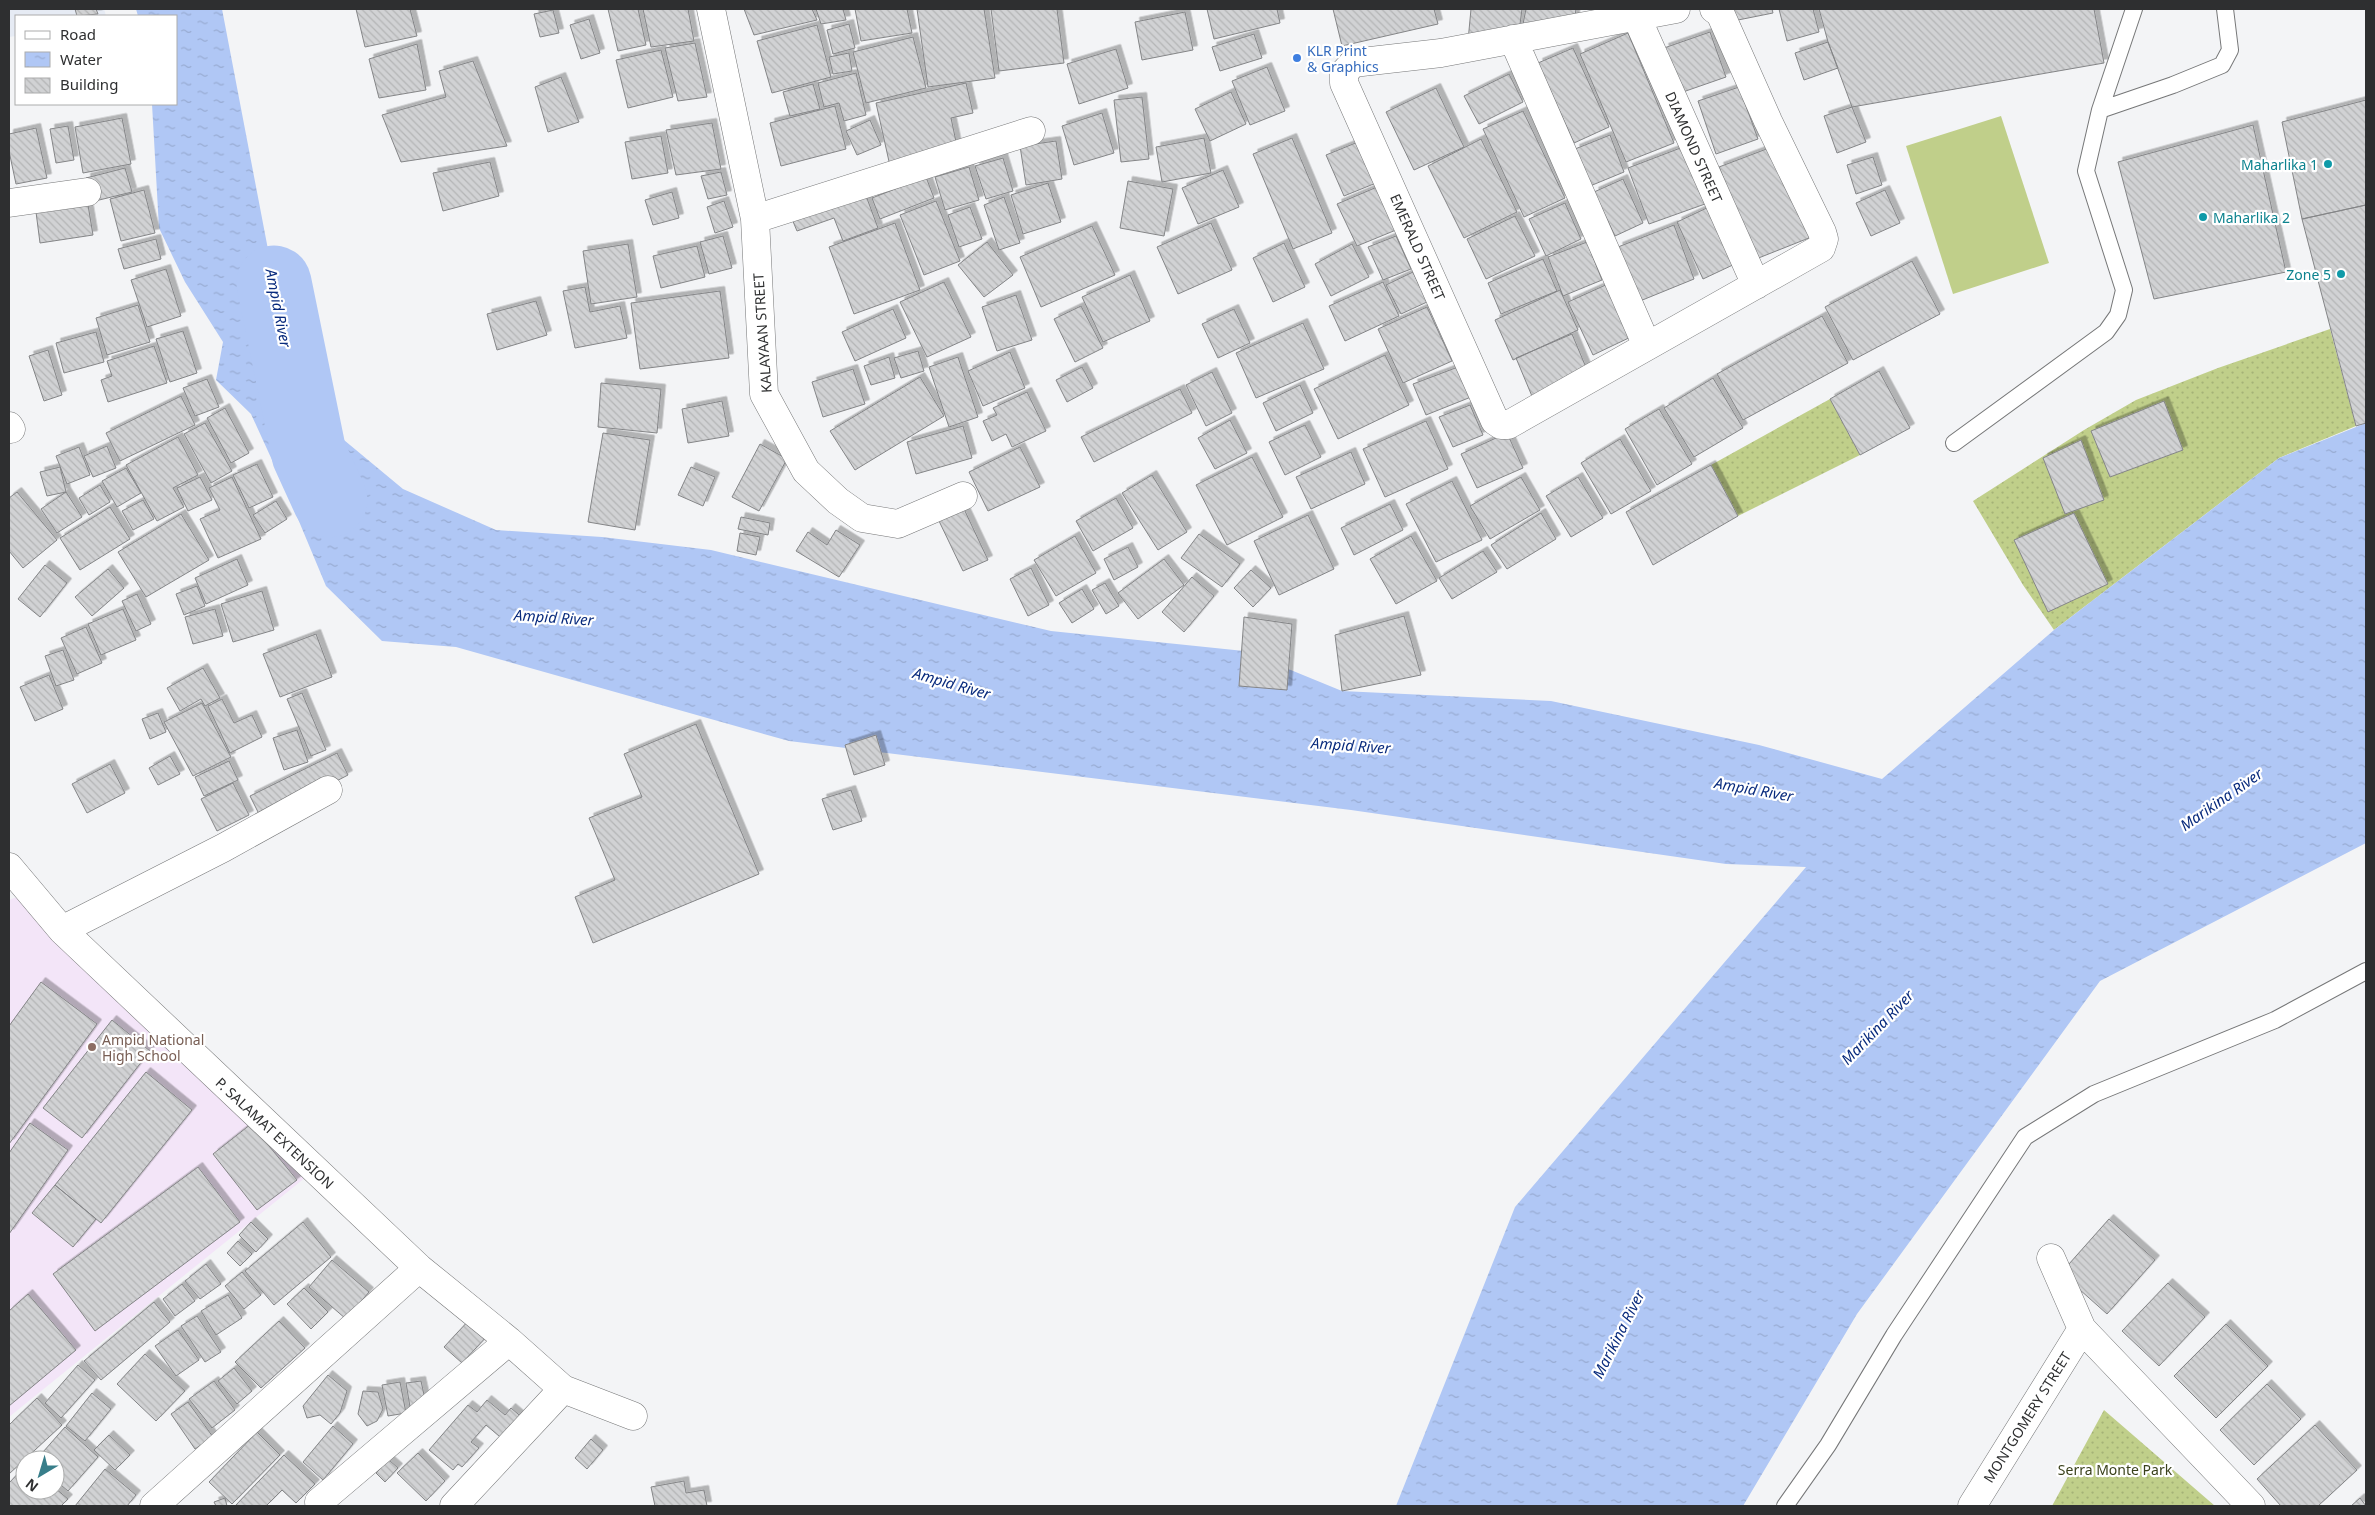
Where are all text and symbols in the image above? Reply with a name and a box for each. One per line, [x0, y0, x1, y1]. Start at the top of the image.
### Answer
legend [15, 15, 178, 105]
text: Road [60, 24, 96, 44]
place label: KLR Print & Graphics [1307, 41, 1379, 76]
text: Water [60, 49, 102, 69]
marker: KLR Print & Graphics [1291, 52, 1303, 64]
text: Building [60, 74, 118, 94]
street label: DIAMOND STREET [1661, 89, 1727, 206]
place label: Maharlika 1 [2241, 155, 2318, 174]
marker: Maharlika 1 [2322, 158, 2334, 170]
street label: EMERALD STREET [1386, 191, 1450, 303]
place label: Maharlika 2 [2213, 208, 2290, 227]
marker: Maharlika 2 [2197, 211, 2209, 223]
place label: Zone 5 [2286, 265, 2331, 284]
water label: Ampid River [261, 266, 297, 350]
marker: Zone 5 [2335, 268, 2347, 280]
street label: KALAYAAN STREET [748, 272, 776, 393]
water label: Ampid River [513, 604, 595, 630]
water label: Ampid River [910, 662, 994, 704]
water label: Ampid River [1310, 732, 1392, 758]
water label: Marikina River [2176, 763, 2267, 835]
water label: Ampid River [1712, 772, 1796, 806]
water label: Marikina River [1836, 985, 1918, 1069]
place label: Ampid National High School [102, 1030, 204, 1065]
marker: Ampid National High School [86, 1041, 98, 1053]
street label: P. SALAMAT EXTENSION [212, 1073, 338, 1193]
water label: Marikina River [1587, 1286, 1649, 1381]
street label: MONTGOMERY STREET [1979, 1348, 2075, 1486]
north arrow [15, 1450, 65, 1500]
park label: Serra Monte Park [2058, 1460, 2173, 1479]
text: N [21, 1475, 42, 1497]

